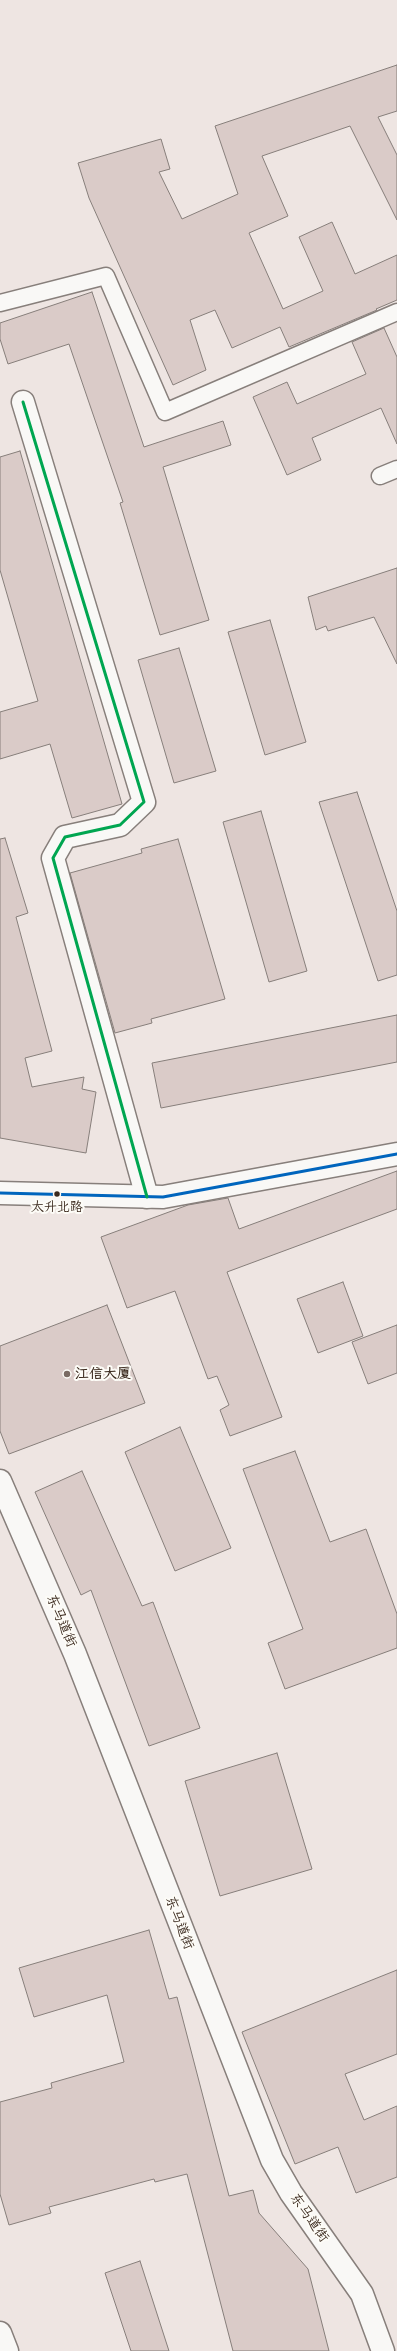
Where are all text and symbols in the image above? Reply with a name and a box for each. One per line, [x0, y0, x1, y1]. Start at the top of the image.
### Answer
marker: 太升北路 [52, 1189, 62, 1199]
place label: 太升北路 [31, 1200, 83, 1216]
place label: 江信大厦 [75, 1366, 131, 1382]
marker: 江信大厦 [62, 1369, 72, 1379]
street label: 东马道街 [42, 1592, 80, 1650]
street label: 东马道街 [161, 1894, 197, 1952]
street label: 东马道街 [286, 2190, 332, 2246]

